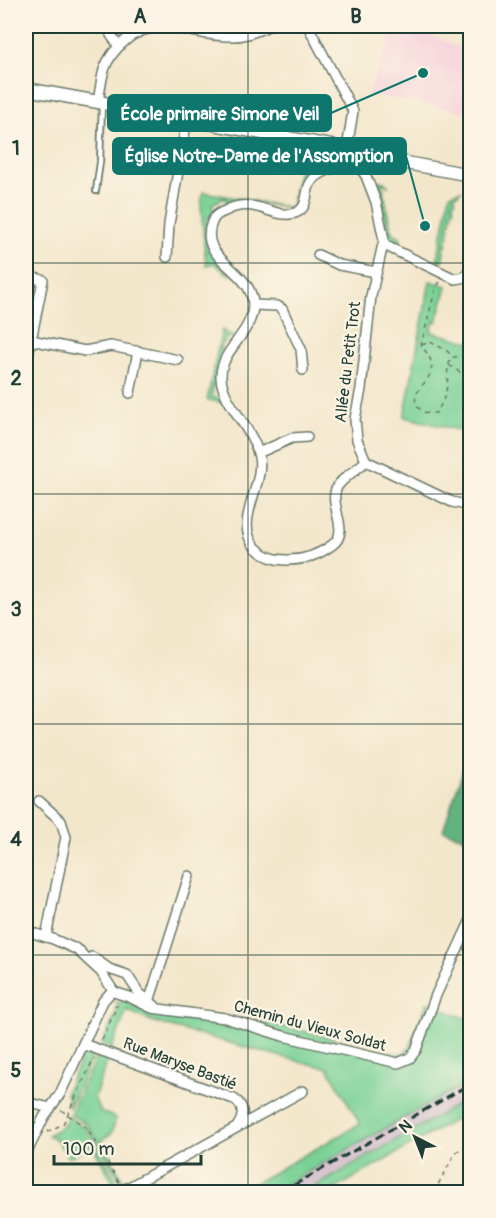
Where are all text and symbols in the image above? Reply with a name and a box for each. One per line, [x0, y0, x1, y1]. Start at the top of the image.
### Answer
text: A [134, 4, 147, 29]
text: B [350, 4, 362, 29]
callout: École primaire Simone Veil [108, 95, 331, 131]
text: École primaire Simone Veil [121, 103, 319, 126]
text: 1 [12, 136, 20, 161]
callout: Église Notre-Dame de l'Assomption [113, 138, 406, 174]
text: Église Notre-Dame de l'Assomption [125, 145, 393, 168]
street label: Allée du Petit Trot [331, 300, 365, 424]
text: 2 [10, 366, 22, 391]
text: 3 [10, 597, 22, 622]
text: 4 [10, 827, 22, 852]
street label: Chemin du Vieux Soldat [232, 996, 389, 1056]
street label: Rue Maryse Bastié [120, 1033, 240, 1095]
text: 5 [11, 1058, 22, 1083]
north arrow [385, 1107, 445, 1167]
text: N [395, 1115, 416, 1138]
scale bar [54, 1128, 201, 1166]
text: 100 m [63, 1138, 115, 1161]

